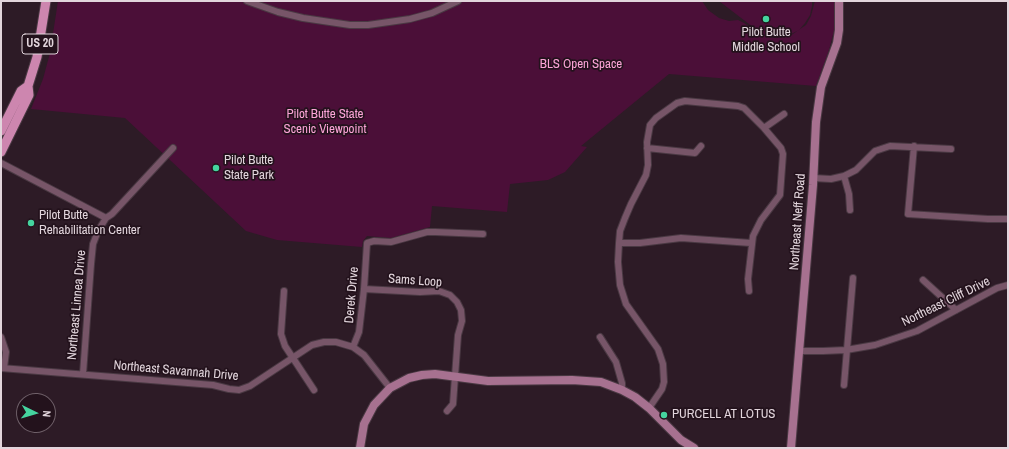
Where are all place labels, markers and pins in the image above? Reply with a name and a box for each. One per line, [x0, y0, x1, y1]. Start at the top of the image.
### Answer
marker: Pilot Butte Middle School [761, 14, 771, 24]
place label: Pilot Butte Middle School [732, 25, 800, 56]
place label: Pilot Butte State Park [224, 153, 274, 184]
marker: Pilot Butte State Park [211, 163, 221, 173]
place label: Pilot Butte Rehabilitation Center [39, 208, 140, 239]
marker: Pilot Butte Rehabilitation Center [26, 218, 36, 228]
place label: PURCELL AT LOTUS [672, 407, 775, 423]
marker: PURCELL AT LOTUS [659, 410, 669, 420]

